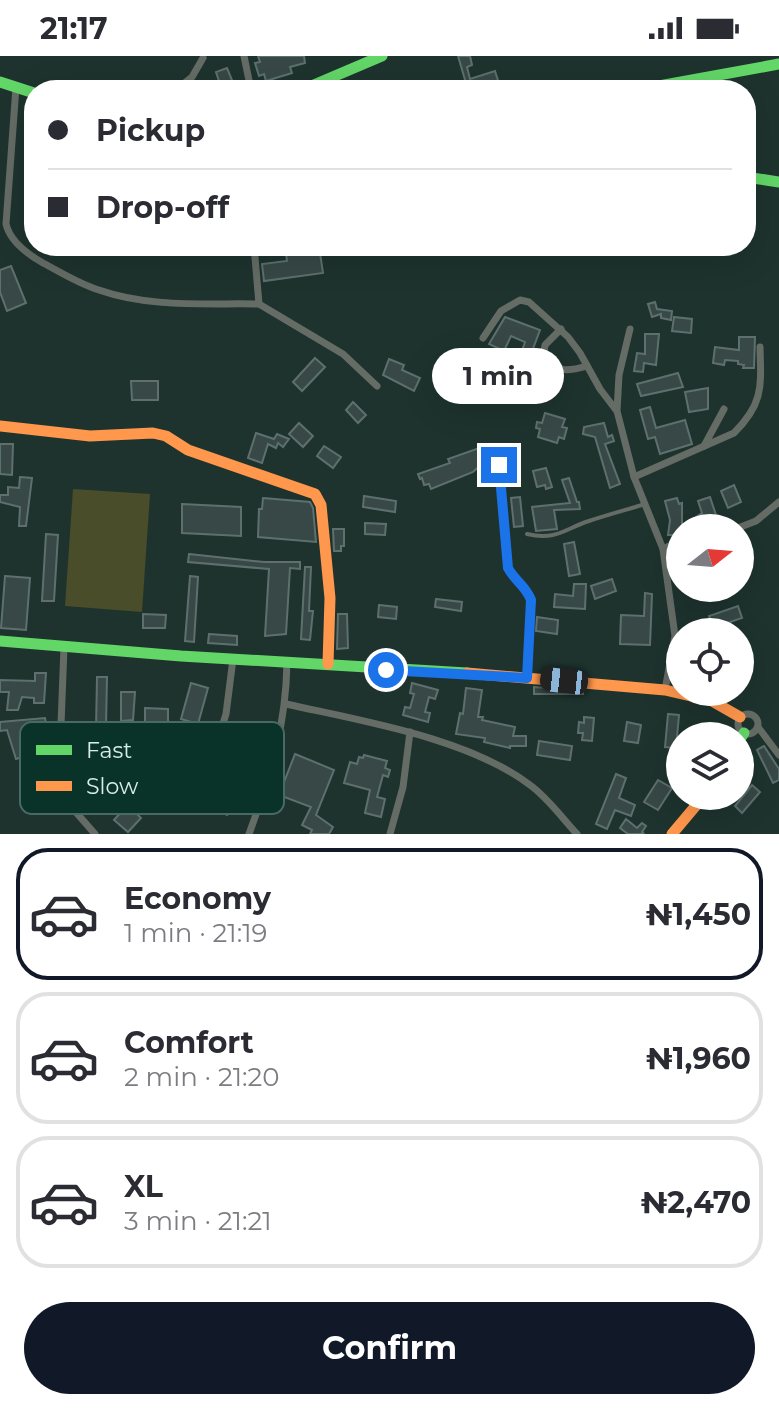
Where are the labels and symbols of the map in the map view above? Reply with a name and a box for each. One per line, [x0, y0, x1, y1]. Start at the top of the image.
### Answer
callout: 1 min [433, 349, 565, 405]
route end [481, 447, 517, 483]
north arrow [666, 514, 754, 602]
route start [368, 652, 404, 688]
car [539, 667, 589, 695]
legend [20, 722, 284, 814]
text: Fast [86, 737, 132, 764]
text: Slow [86, 773, 139, 800]

